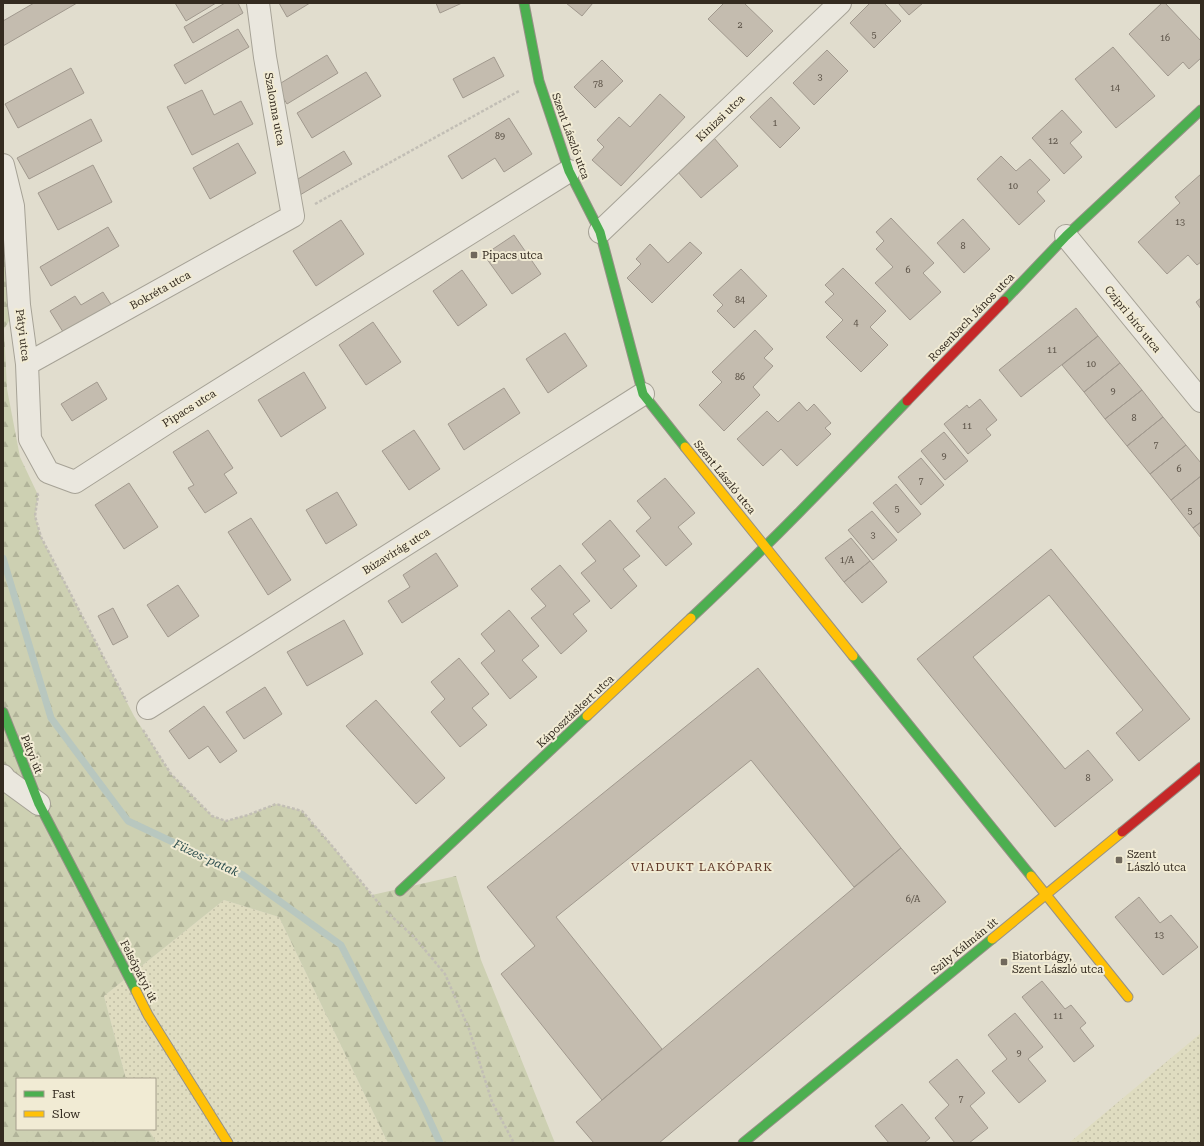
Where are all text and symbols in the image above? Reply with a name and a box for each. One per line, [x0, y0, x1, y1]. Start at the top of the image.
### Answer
house number: 2 [737, 20, 743, 30]
house number: 5 [871, 30, 877, 40]
house number: 16 [1160, 33, 1170, 43]
street label: Szalonna utca [262, 71, 287, 147]
house number: 3 [817, 72, 823, 82]
house number: 78 [593, 79, 603, 89]
house number: 14 [1110, 83, 1120, 93]
street label: Szent László utca [549, 91, 592, 181]
street label: Kinizsi utca [694, 92, 747, 145]
house number: 1 [772, 118, 778, 128]
house number: 89 [495, 131, 505, 141]
house number: 12 [1048, 136, 1058, 146]
house number: 10 [1008, 181, 1018, 191]
house number: 13 [1175, 217, 1185, 227]
house number: 8 [960, 241, 966, 251]
place label: Pipacs utca [482, 249, 543, 262]
marker: Pipacs utca [469, 250, 479, 260]
house number: 6 [905, 265, 911, 275]
street label: Bokréta utca [128, 268, 193, 312]
street label: Rosenbach János utca [926, 270, 1017, 364]
street label: Czipri bíró utca [1102, 283, 1164, 355]
house number: 84 [735, 295, 745, 305]
street label: Pátyi utca [13, 308, 32, 362]
house number: 4 [853, 318, 859, 328]
house number: 11 [1047, 345, 1057, 355]
house number: 10 [1086, 359, 1096, 369]
house number: 86 [735, 372, 745, 382]
house number: 9 [1110, 386, 1116, 396]
street label: Pipacs utca [160, 387, 218, 430]
house number: 8 [1131, 413, 1137, 423]
house number: 11 [962, 421, 972, 431]
street label: Szent László utca [691, 438, 758, 517]
house number: 7 [1153, 440, 1159, 450]
house number: 9 [941, 451, 947, 461]
house number: 6 [1176, 464, 1182, 474]
house number: 7 [918, 476, 924, 486]
house number: 5 [894, 504, 900, 514]
house number: 5 [1187, 506, 1193, 516]
street label: Búzavirág utca [360, 525, 432, 577]
house number: 3 [870, 530, 876, 540]
house number: 1/A [840, 555, 855, 565]
street label: Káposztáskert utca [534, 672, 617, 750]
street label: Pátyi út [18, 733, 45, 775]
house number: 8 [1085, 773, 1091, 783]
water label: Füzes-patak [170, 836, 241, 879]
place label: Szent László utca [1127, 848, 1186, 874]
marker: Szent László utca [1114, 855, 1124, 865]
district label: VIADUKT LAKÓPARK [631, 860, 773, 874]
house number: 6/A [906, 894, 921, 904]
street label: Szily Kálmán út [928, 915, 1000, 977]
house number: 13 [1154, 930, 1164, 940]
street label: Felsőpátyi út [117, 938, 160, 1005]
place label: Biatorbágy, Szent László utca [1012, 950, 1103, 976]
marker: Biatorbágy, Szent László utca [999, 957, 1009, 967]
house number: 11 [1053, 1011, 1063, 1021]
house number: 9 [1016, 1048, 1022, 1058]
legend [16, 1078, 156, 1130]
text: Fast [52, 1087, 76, 1101]
house number: 7 [958, 1094, 964, 1104]
text: Slow [52, 1107, 80, 1121]

